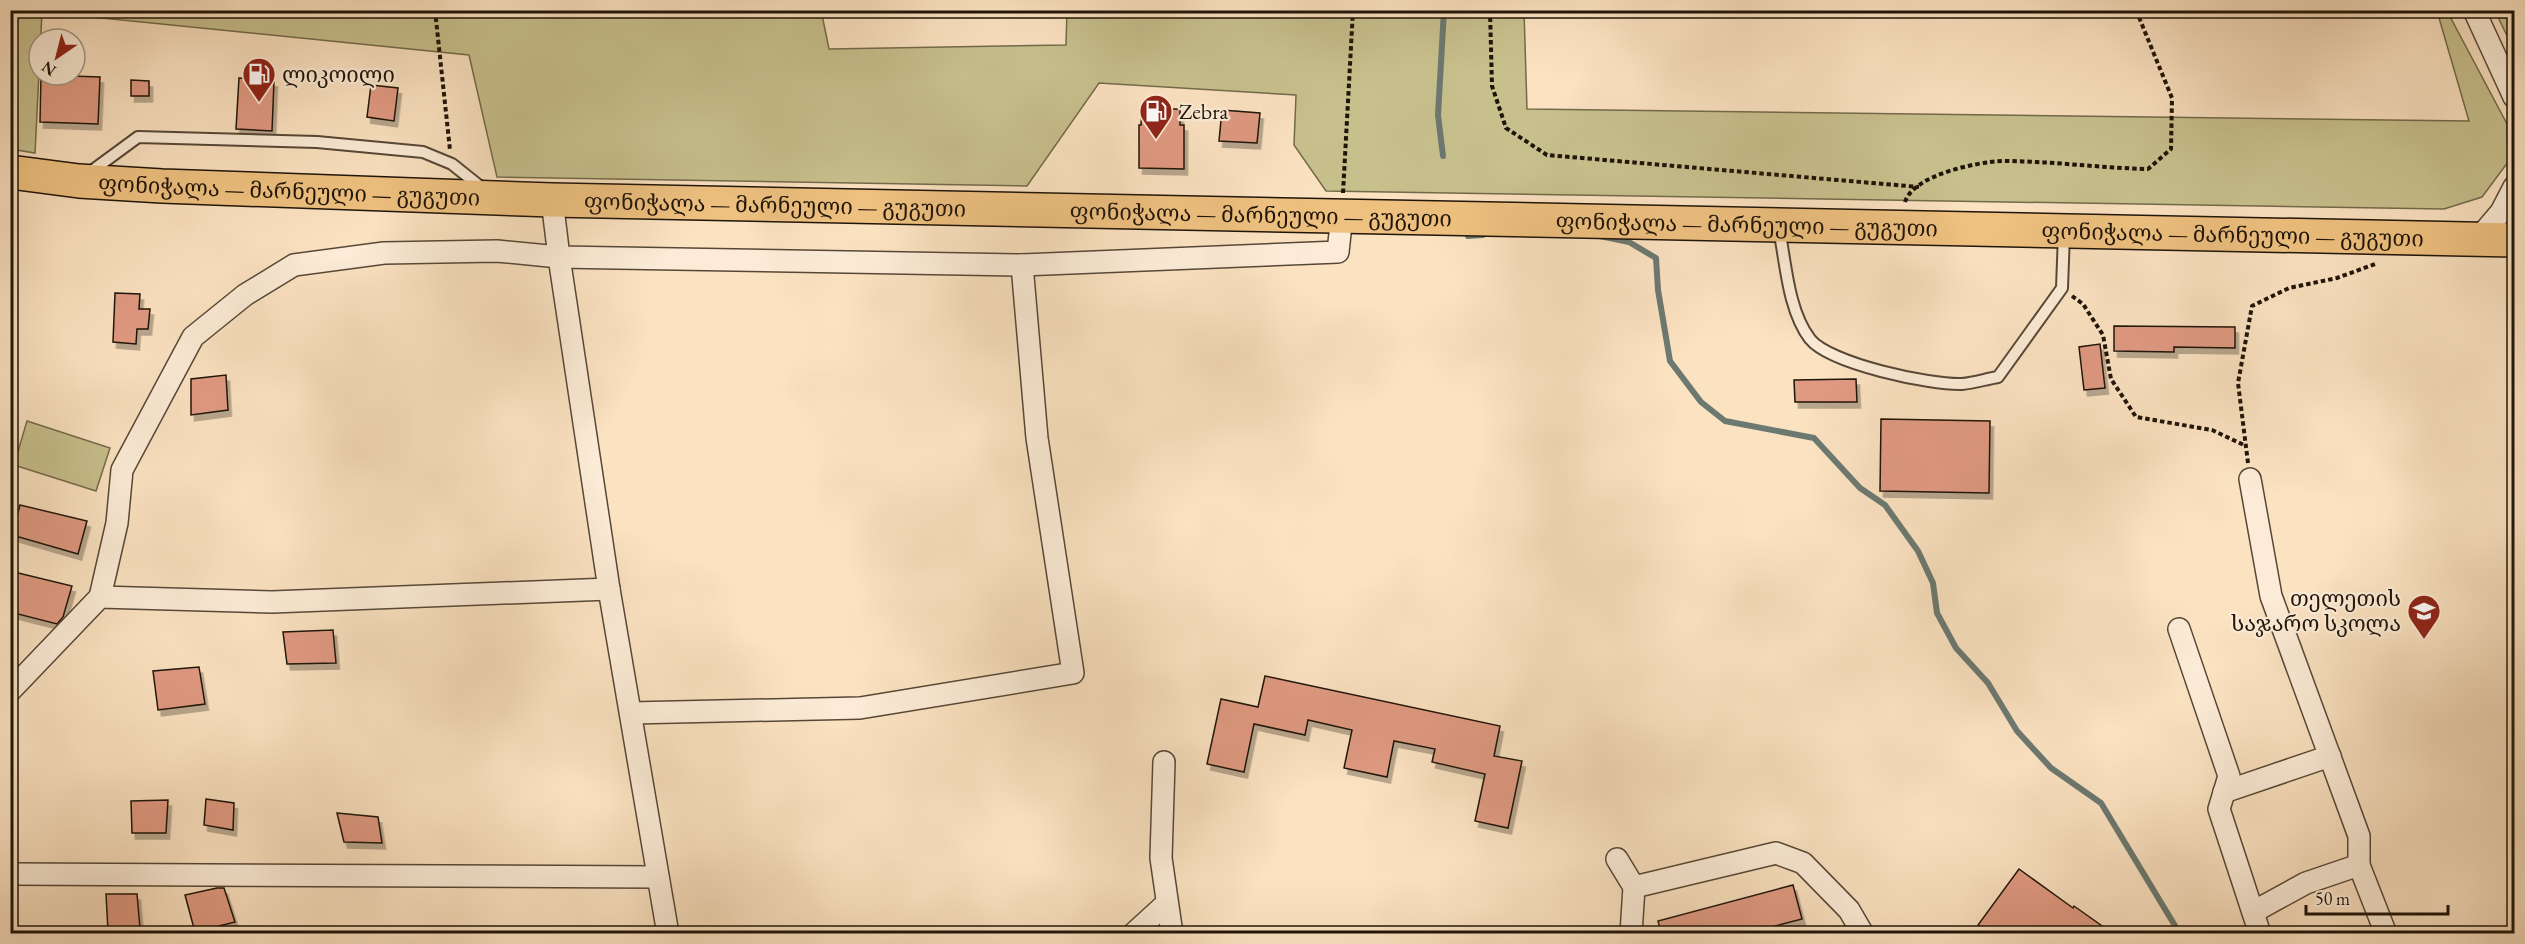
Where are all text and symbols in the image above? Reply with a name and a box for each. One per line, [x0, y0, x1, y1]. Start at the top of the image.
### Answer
north arrow [27, 27, 87, 87]
fuel station icon: ლიკოილი [241, 56, 277, 103]
text: N [37, 57, 60, 81]
place label: ლიკოილი [282, 60, 395, 89]
fuel station icon: Zebra [1138, 93, 1174, 140]
place label: Zebra [1179, 97, 1229, 126]
street label: ფონიჭალა — მარნეული — გუგუთი [97, 168, 481, 212]
street label: ფონიჭალა — მარნეული — გუგუთი [584, 186, 966, 223]
street label: ფონიჭალა — მარნეული — გუგუთი [1069, 196, 1452, 233]
street label: ფონიჭალა — მარნეული — გუგუთი [1555, 206, 1938, 243]
street label: ფონიჭალა — მარნეული — გუგუთი [2041, 216, 2424, 253]
place label: თელეთის საჯარო სკოლა [2231, 584, 2401, 638]
school or university icon: თელეთის საჯარო სკოლა [2406, 593, 2442, 640]
scale bar [2306, 878, 2448, 916]
text: 50 m [2315, 887, 2350, 910]

